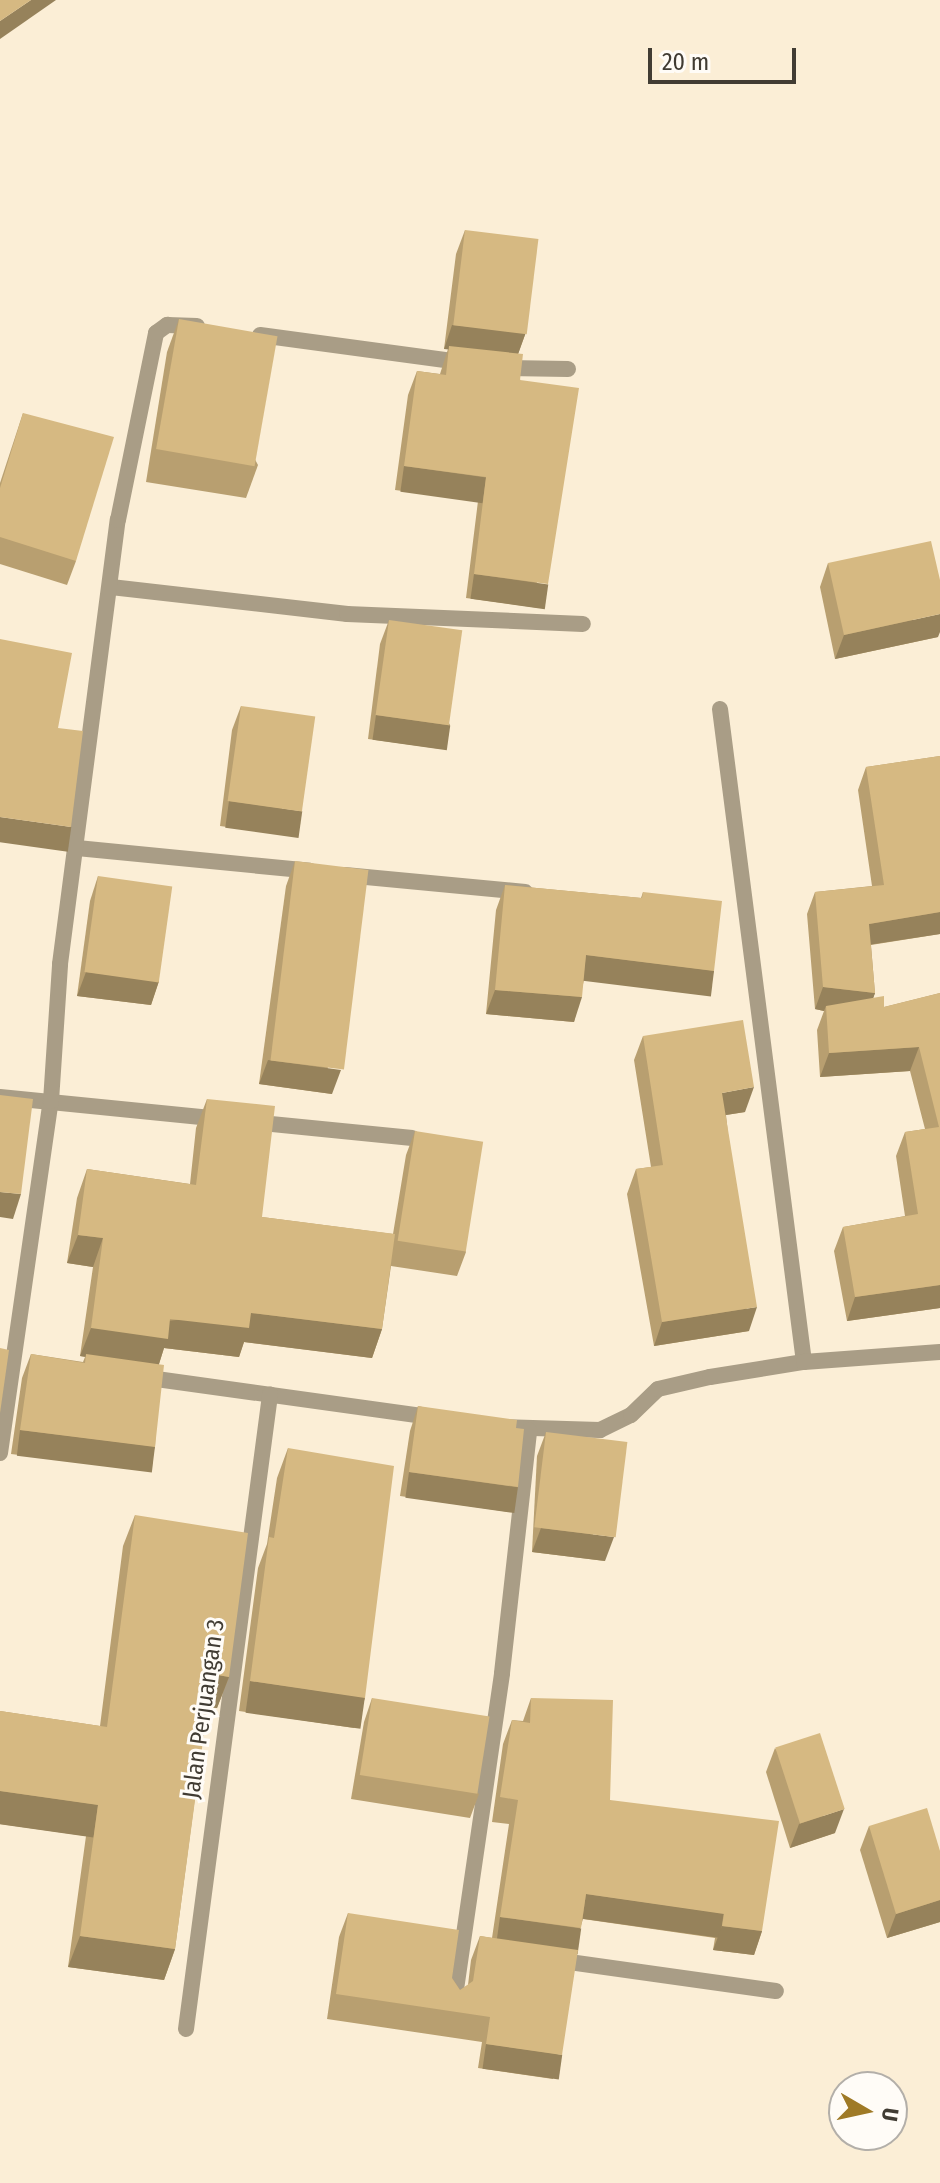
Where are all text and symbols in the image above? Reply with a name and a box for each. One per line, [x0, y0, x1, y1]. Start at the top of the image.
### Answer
scale bar [652, 32, 800, 82]
text: 20 m [662, 48, 709, 76]
street label: Jalan Perjuangan 3 [177, 1617, 231, 1801]
north arrow [828, 2071, 908, 2151]
text: U [876, 2106, 905, 2123]

